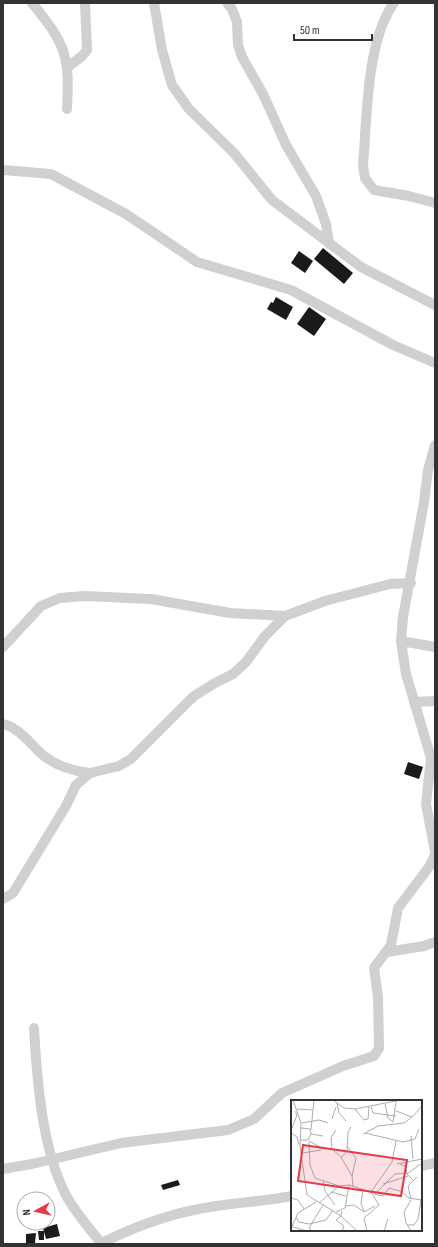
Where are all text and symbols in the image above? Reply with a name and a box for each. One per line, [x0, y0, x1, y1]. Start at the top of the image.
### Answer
scale bar [294, 16, 372, 42]
text: 50 m [300, 23, 320, 38]
inset map [291, 1100, 422, 1231]
north arrow [16, 1191, 56, 1231]
text: N [20, 1208, 33, 1216]

